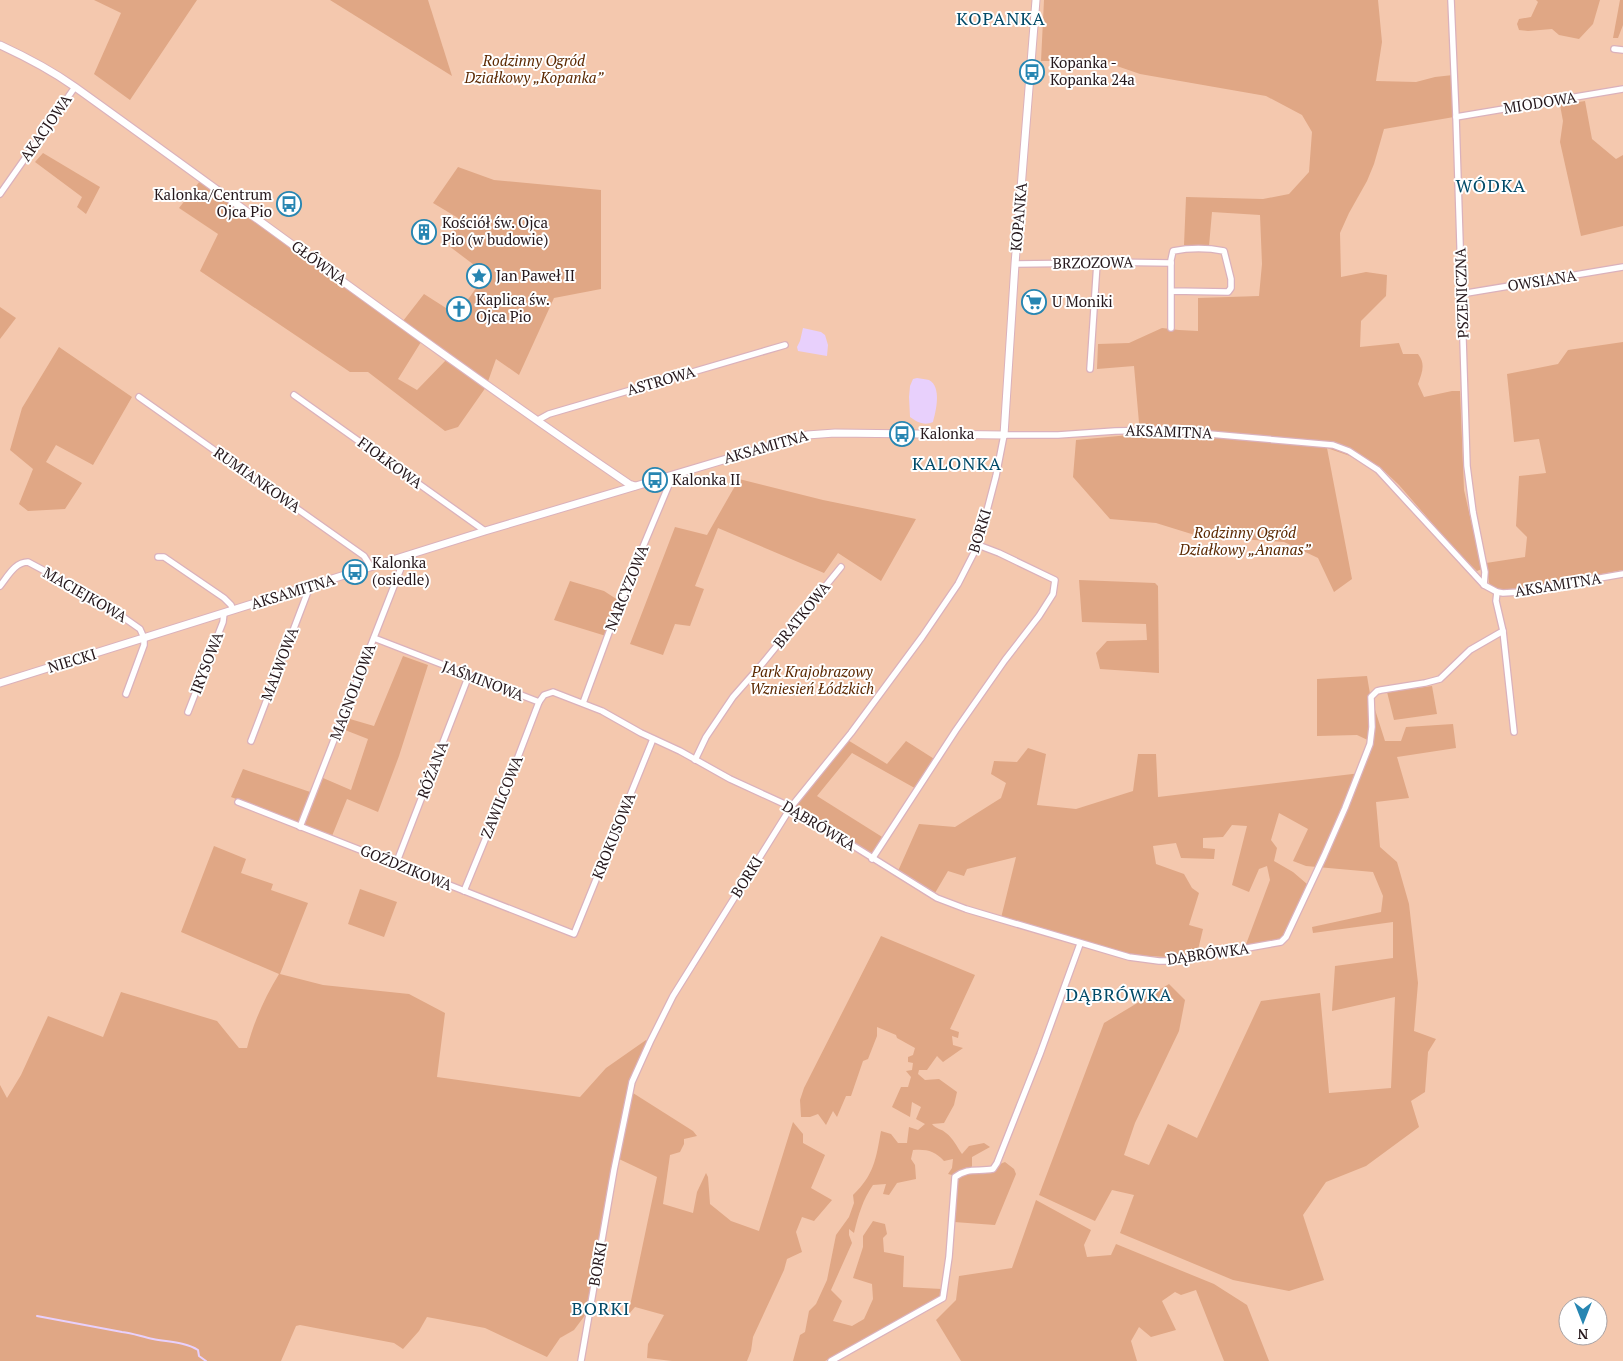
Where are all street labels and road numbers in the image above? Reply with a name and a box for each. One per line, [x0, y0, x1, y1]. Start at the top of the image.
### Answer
street label: MIODOWA [1502, 86, 1578, 118]
street label: AKACJOWA [15, 89, 76, 165]
street label: KOPANKA [1005, 181, 1031, 252]
street label: GŁÓWNA [288, 235, 352, 290]
street label: PSZENICZNA [1449, 247, 1473, 339]
street label: BRZOZOWA [1053, 251, 1134, 273]
street label: OWSIANA [1506, 265, 1578, 295]
street label: ASTROWA [624, 361, 698, 399]
street label: AKSAMITNA [1125, 419, 1214, 443]
street label: AKSAMITNA [721, 424, 811, 468]
street label: FIOŁKOWA [354, 432, 428, 493]
street label: RUMIANKOWA [210, 442, 306, 517]
street label: BORKI [963, 506, 995, 555]
street label: NARCYZOWA [600, 541, 653, 634]
street label: MACIEJKOWA [40, 562, 132, 627]
street label: AKSAMITNA [1513, 567, 1603, 601]
street label: AKSAMITNA [248, 569, 338, 613]
street label: BRATKOWA [768, 576, 835, 652]
street label: MALWOWA [256, 623, 303, 703]
street label: IRYSOWA [185, 628, 227, 697]
street label: MAGNOLIOWA [324, 640, 380, 743]
street label: NIECKI [45, 643, 98, 677]
street label: JAŚMINOWA [440, 655, 528, 705]
street label: RÓŻANA [412, 737, 452, 801]
street label: ZAWILCOWA [475, 752, 527, 841]
street label: KROKUSOWA [587, 789, 640, 882]
street label: DĄBRÓWKA [779, 795, 861, 855]
street label: GOŹDZIKOWA [357, 840, 456, 895]
street label: BORKI [726, 852, 767, 901]
street label: DĄBRÓWKA [1166, 937, 1251, 969]
street label: BORKI [583, 1240, 611, 1288]

